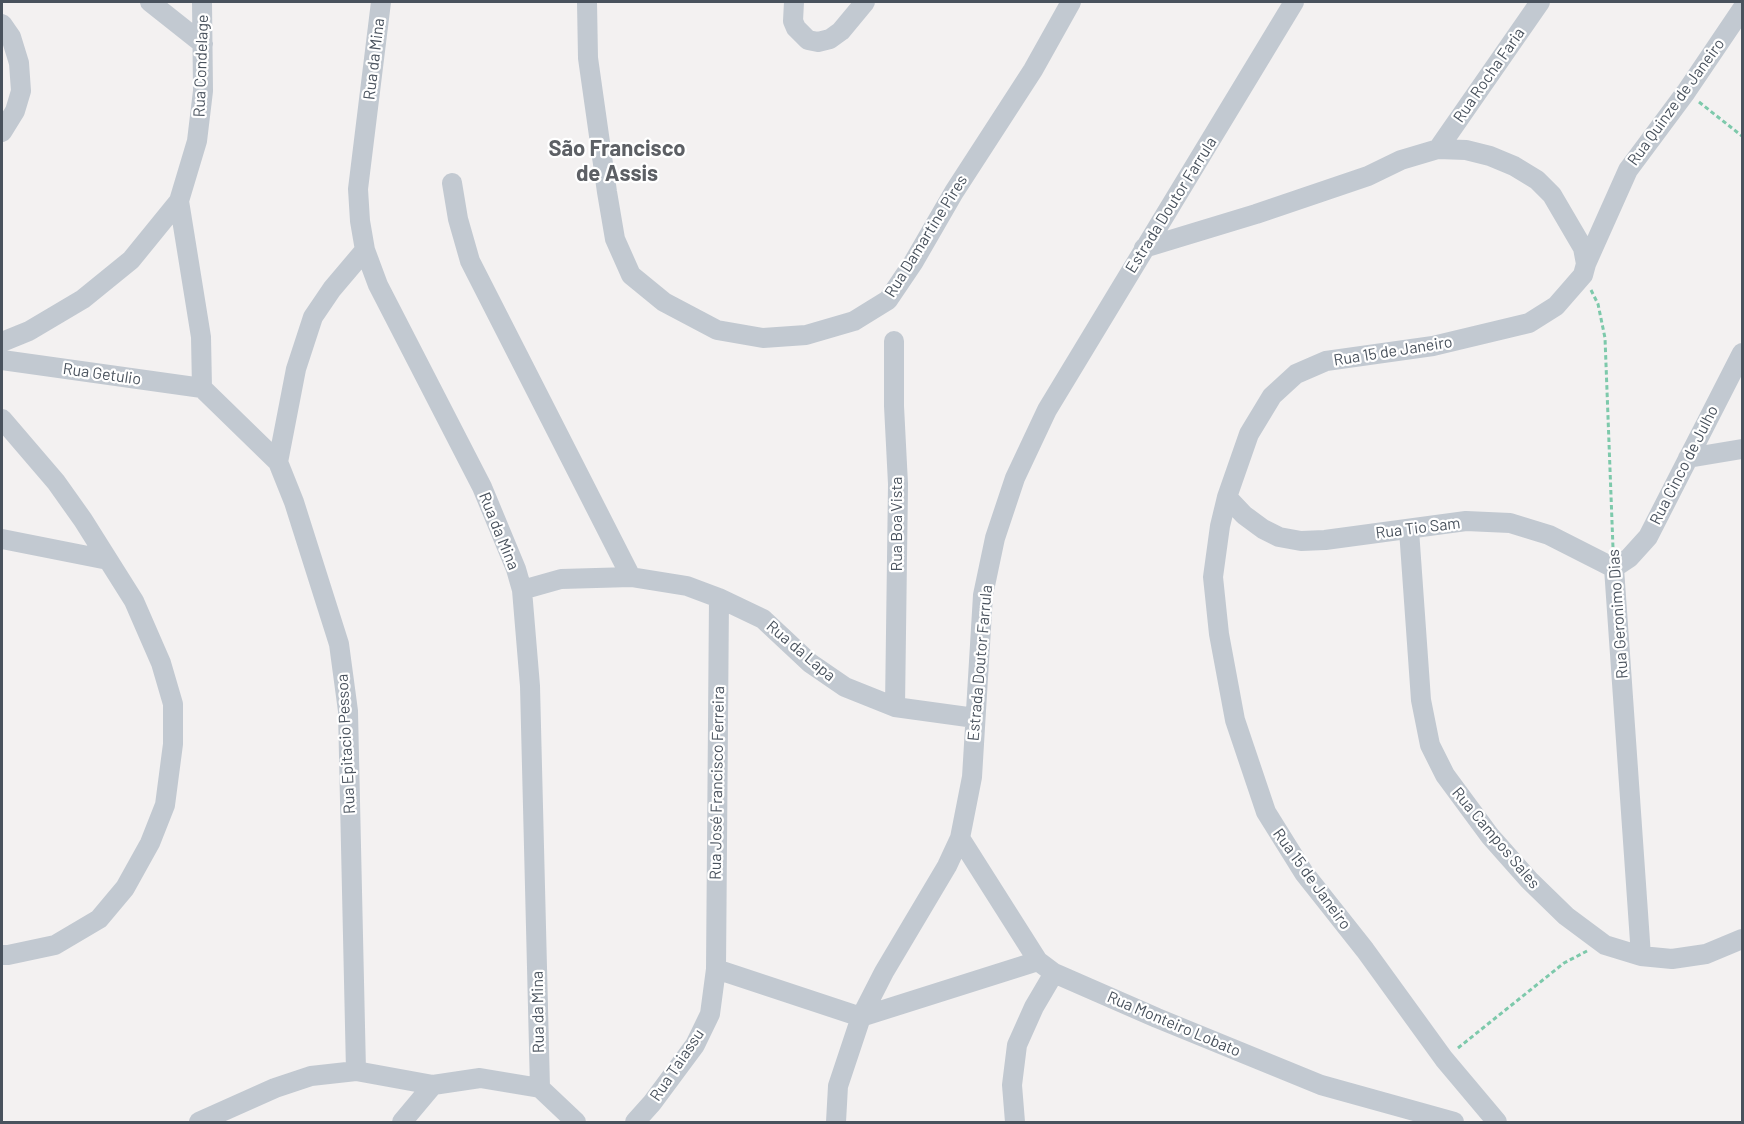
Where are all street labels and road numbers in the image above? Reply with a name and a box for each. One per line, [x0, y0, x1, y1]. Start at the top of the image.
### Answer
street label: Rua Condelage [190, 14, 212, 118]
street label: Rua da Mina [359, 17, 389, 101]
street label: Rua Rocha Faria [1449, 24, 1529, 126]
street label: Rua Quinze de Janeiro [1623, 35, 1729, 169]
street label: Estrada Doutor Farrula [1121, 134, 1221, 276]
street label: Rua Damartine Pires [881, 171, 971, 301]
street label: Rua 15 de Janeiro [1332, 332, 1454, 370]
street label: Rua Getulio [62, 359, 142, 389]
street label: Rua Cinco de Julho [1646, 402, 1722, 528]
street label: Rua Boa Vista [887, 476, 907, 572]
street label: Rua da Mina [475, 489, 523, 573]
street label: Rua Tio Sam [1374, 513, 1462, 543]
street label: Rua Geronimo Dias [1604, 548, 1632, 680]
street label: Estrada Doutor Farrula [964, 584, 996, 742]
street label: Rua da Lapa [763, 617, 839, 685]
street label: Rua Epitacio Pessoa [333, 673, 359, 815]
street label: Rua José Francisco Ferreira [706, 686, 728, 880]
street label: Rua Campos Sales [1448, 783, 1544, 893]
street label: Rua 15 de Janeiro [1269, 825, 1355, 933]
street label: Rua da Mina [528, 971, 548, 1053]
street label: Rua Monteiro Lobato [1104, 987, 1244, 1061]
street label: Rua Taiassu [646, 1025, 708, 1105]

